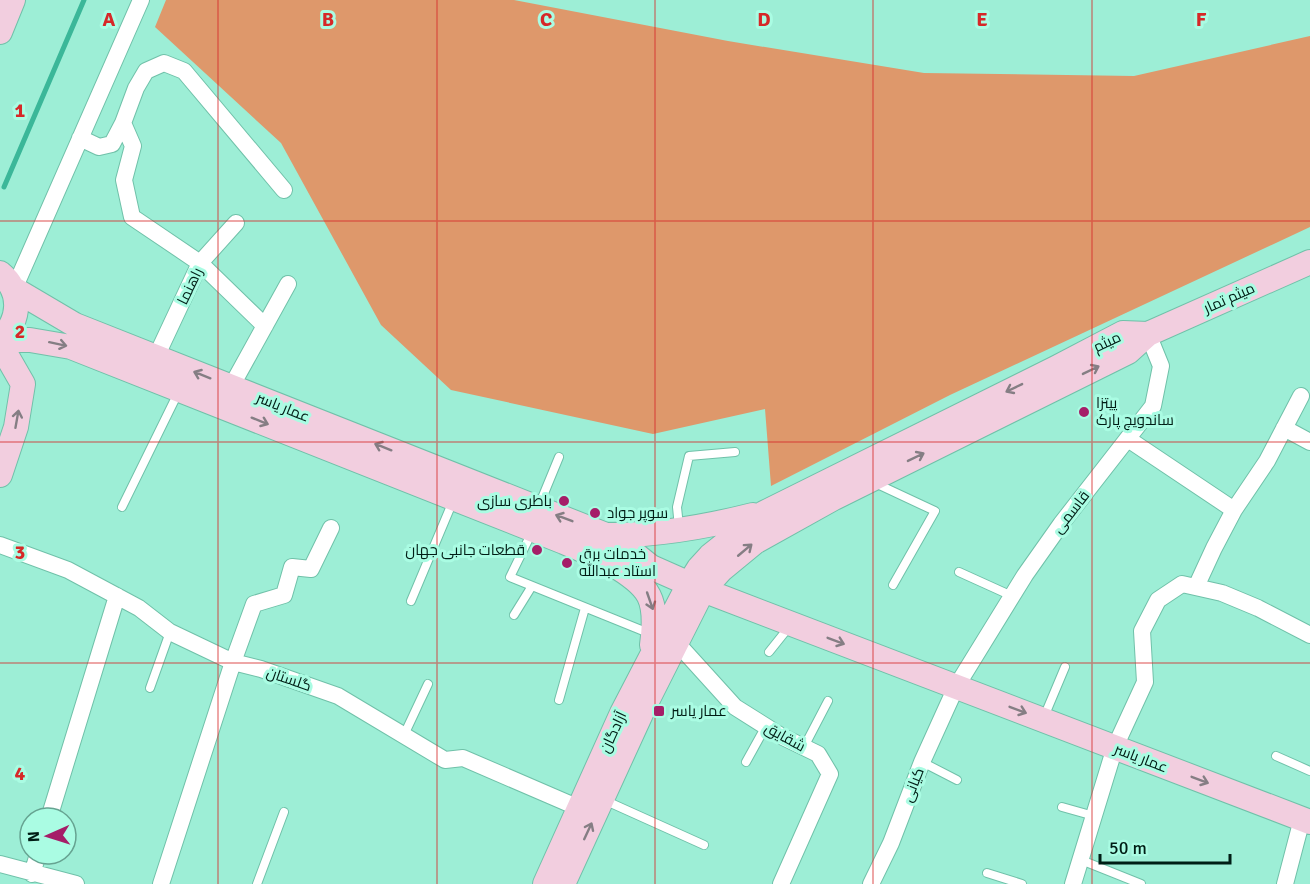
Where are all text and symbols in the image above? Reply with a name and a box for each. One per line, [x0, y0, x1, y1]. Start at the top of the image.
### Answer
text: A [103, 7, 116, 32]
text: B [322, 7, 334, 32]
text: C [540, 7, 552, 32]
text: D [757, 7, 771, 32]
text: E [976, 7, 988, 32]
text: F [1196, 7, 1207, 32]
text: 1 [15, 98, 26, 123]
street label: راهنما [173, 265, 207, 307]
street label: میثم تمار [1200, 279, 1258, 319]
text: 2 [15, 319, 25, 344]
street label: میثم [1090, 328, 1124, 357]
one-way arrow [48, 339, 67, 350]
one-way arrow [1082, 364, 1099, 376]
one-way arrow [193, 369, 211, 380]
one-way arrow [1005, 383, 1023, 395]
street label: عمار یاسر [253, 388, 312, 426]
place label: پیتزا ساندویچ پارک [1096, 394, 1174, 431]
marker: پیتزا ساندویچ پارک [1077, 405, 1091, 419]
one-way arrow [12, 410, 23, 429]
one-way arrow [250, 416, 268, 427]
one-way arrow [374, 441, 393, 452]
one-way arrow [907, 451, 925, 462]
street label: قاسمی [1049, 487, 1094, 538]
place label: باطری سازی [477, 492, 552, 511]
marker: باطری سازی [557, 494, 571, 508]
place label: سوپر جواد [607, 504, 668, 523]
marker: سوپر جواد [588, 506, 602, 520]
one-way arrow [556, 512, 574, 523]
text: 3 [15, 540, 25, 565]
place label: قطعات جانبی جهان [405, 541, 525, 560]
marker: قطعات جانبی جهان [530, 543, 544, 557]
one-way arrow [737, 543, 752, 557]
place label: خدمات برق استاد عبدالله [579, 545, 656, 580]
marker: خدمات برق استاد عبدالله [560, 556, 574, 570]
one-way arrow [646, 592, 657, 610]
one-way arrow [826, 636, 844, 647]
street label: گلستان [264, 663, 314, 696]
place label: عمار یاسر [670, 702, 727, 720]
marker: عمار یاسر [652, 704, 666, 718]
one-way arrow [1008, 706, 1027, 717]
street label: آزادگان [596, 708, 631, 756]
street label: شقایق [761, 718, 809, 756]
street label: عمار یاسر [1111, 739, 1170, 776]
text: 4 [15, 761, 26, 786]
street label: کیانی [898, 765, 929, 805]
one-way arrow [1190, 775, 1209, 786]
north arrow [18, 806, 78, 866]
one-way arrow [583, 823, 595, 841]
scale bar [1100, 827, 1230, 865]
text: N [24, 831, 44, 843]
text: 50 m [1109, 837, 1147, 859]

